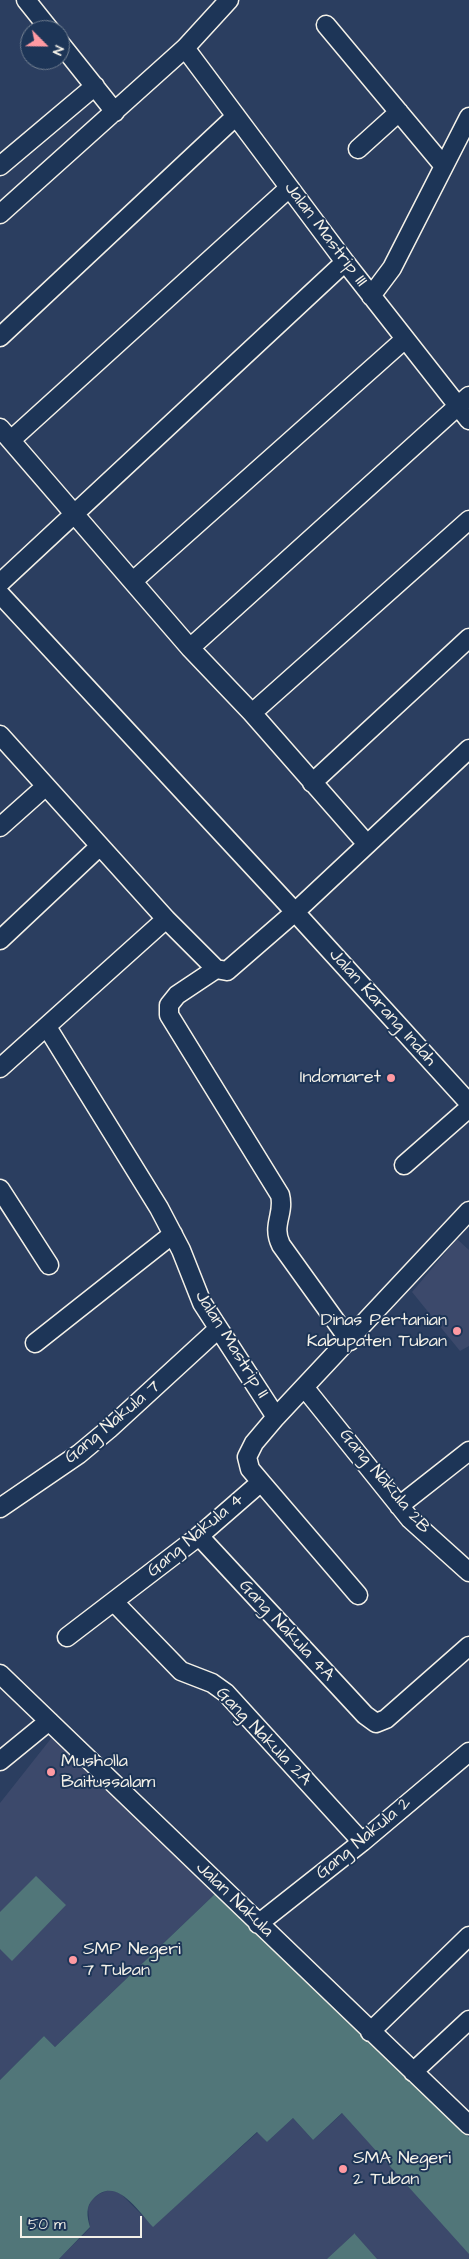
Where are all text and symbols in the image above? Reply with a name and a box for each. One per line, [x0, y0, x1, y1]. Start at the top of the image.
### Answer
north arrow [20, 20, 70, 70]
text: N [47, 43, 69, 58]
street label: Jalan Mastrip III [279, 178, 371, 292]
street label: Jalan Karang Indah [324, 945, 440, 1071]
place label: Indomaret [300, 1067, 381, 1089]
marker: Indomaret [385, 1072, 397, 1084]
street label: Jalan Mastrip II [189, 1287, 273, 1403]
place label: Dinas Pertanian Kabupaten Tuban [307, 1310, 447, 1352]
marker: Dinas Pertanian Kabupaten Tuban [451, 1325, 463, 1337]
street label: Gang Nakula 7 [61, 1377, 165, 1469]
street label: Gang Nakula 2B [334, 1425, 434, 1539]
street label: Gang Nakula 4 [143, 1489, 249, 1583]
street label: Gang Nakula 4A [234, 1576, 338, 1686]
street label: Gang Nakula 2A [211, 1683, 315, 1791]
place label: Musholla Baitussalam [61, 1751, 155, 1794]
marker: Musholla Baitussalam [45, 1766, 57, 1778]
street label: Gang Nakula 2 [312, 1793, 416, 1885]
street label: Jalan Nakula [191, 1858, 277, 1942]
place label: SMP Negeri 7 Tuban [83, 1939, 181, 1982]
marker: SMP Negeri 7 Tuban [67, 1954, 79, 1966]
place label: SMA Negeri 2 Tuban [353, 2148, 451, 2190]
marker: SMA Negeri 2 Tuban [337, 2163, 349, 2175]
scale bar [22, 2206, 145, 2238]
text: 50 m [28, 2214, 66, 2235]

